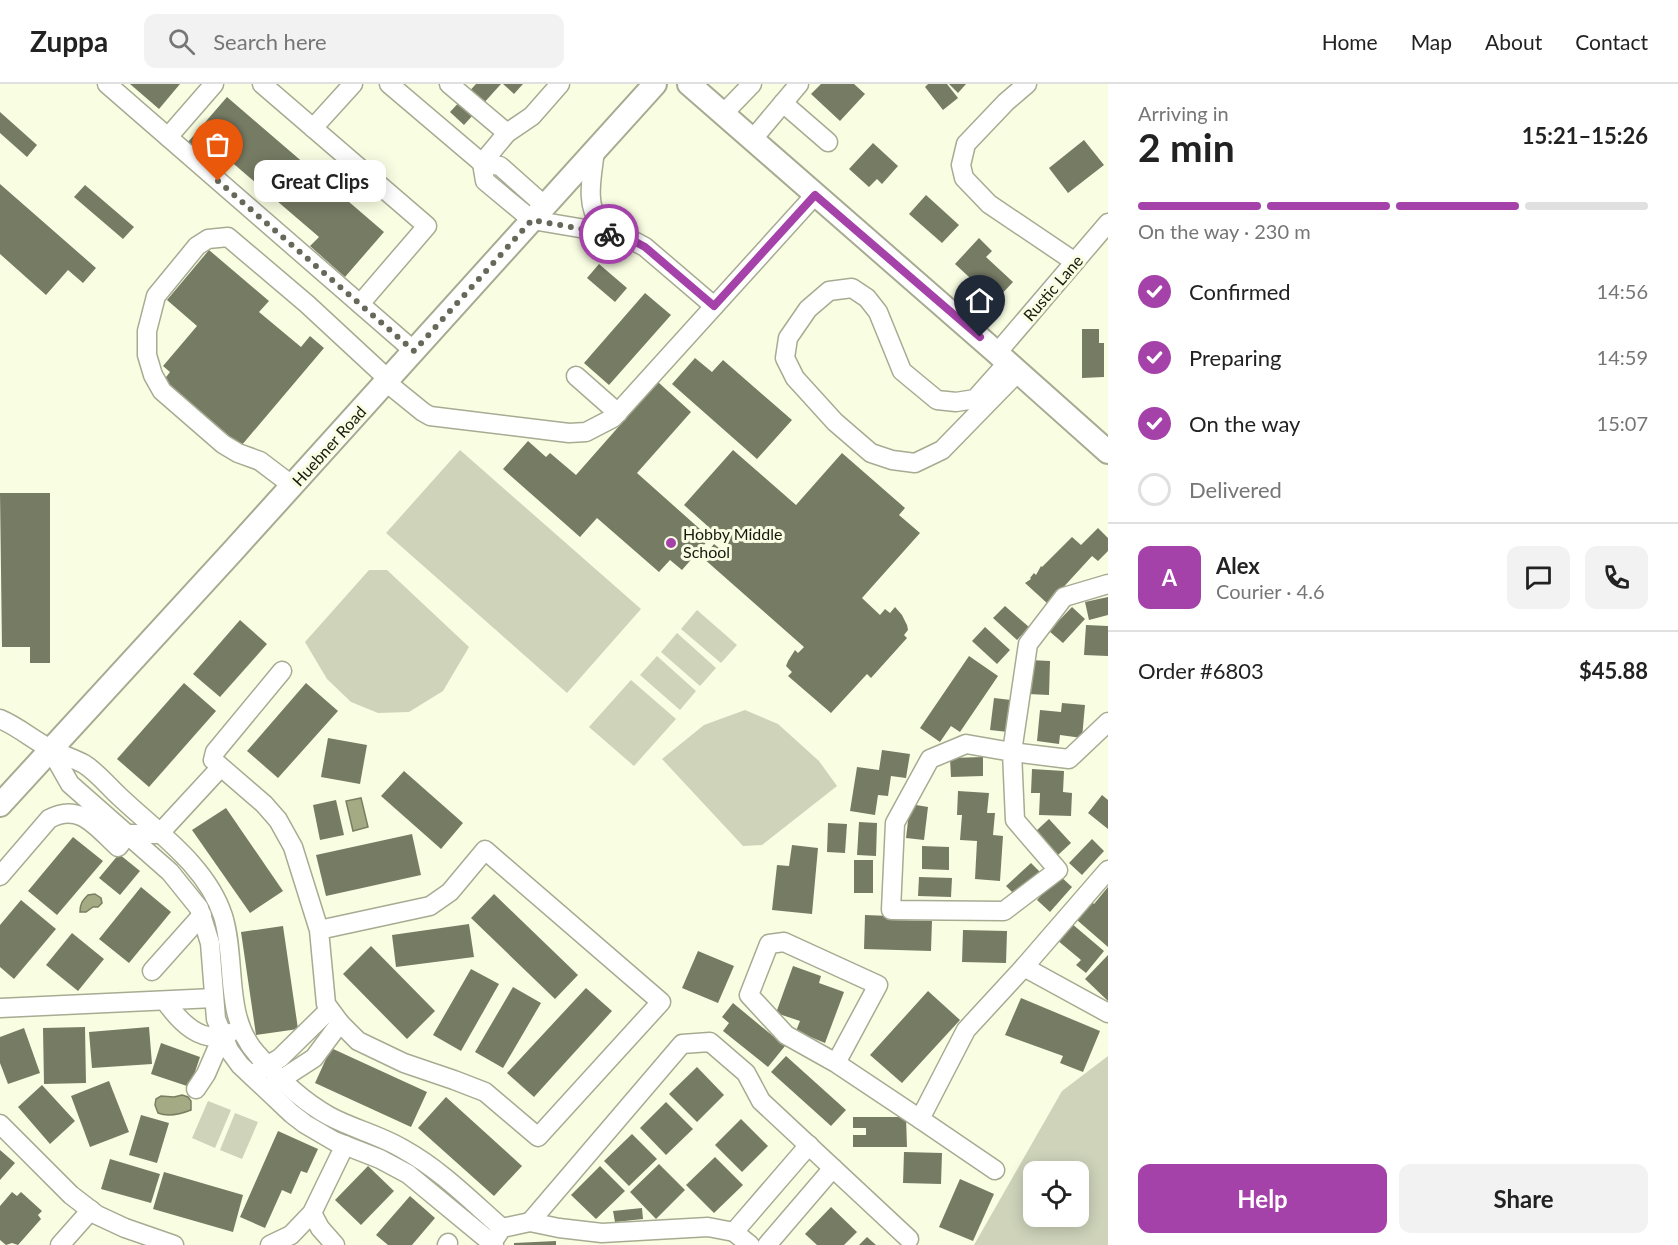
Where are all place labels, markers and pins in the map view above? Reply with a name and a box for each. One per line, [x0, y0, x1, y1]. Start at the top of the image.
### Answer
pin [192, 119, 243, 181]
callout: Great Clips [254, 160, 386, 202]
pin [954, 275, 1005, 337]
place label: Hobby Middle School [683, 524, 782, 561]
marker: Hobby Middle School [664, 536, 678, 550]

